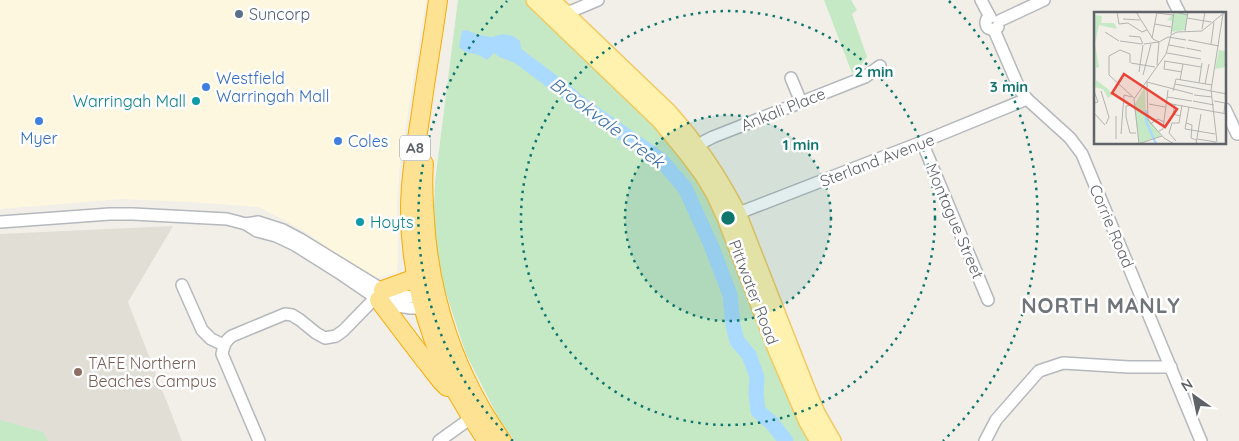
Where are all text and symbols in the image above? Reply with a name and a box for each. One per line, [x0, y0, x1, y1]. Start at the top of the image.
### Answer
place label: Suncorp [249, 4, 310, 24]
marker: Suncorp [233, 8, 245, 20]
inset map [1094, 12, 1226, 145]
text: 2 min [854, 62, 894, 81]
place label: Westfield Warringah Mall [216, 68, 329, 106]
water label: Brookvale Creek [546, 72, 670, 174]
text: 3 min [990, 77, 1028, 96]
marker: Westfield Warringah Mall [200, 81, 212, 93]
street label: Ankali Place [738, 83, 828, 135]
place label: Warringah Mall [73, 91, 186, 111]
marker: Warringah Mall [190, 95, 202, 107]
marker: Myer [33, 115, 45, 127]
place label: Myer [20, 128, 58, 148]
street label: Sterland Avenue [817, 129, 937, 191]
place label: Coles [348, 131, 388, 151]
marker: Coles [332, 135, 344, 147]
text: 1 min [783, 135, 819, 154]
road number: A8 [400, 136, 430, 160]
street label: Montague Street [922, 160, 988, 282]
street label: Corrie Road [1085, 181, 1139, 271]
centre of rings [719, 209, 737, 227]
place label: Hoyts [370, 212, 414, 232]
marker: Hoyts [354, 216, 366, 228]
street label: Pittwater Road [725, 237, 783, 347]
district label: NORTH MANLY [1021, 292, 1181, 318]
place label: TAFE Northern Beaches Campus [88, 353, 217, 391]
marker: TAFE Northern Beaches Campus [72, 366, 84, 378]
north arrow [1169, 371, 1219, 421]
text: N [1178, 375, 1196, 395]

